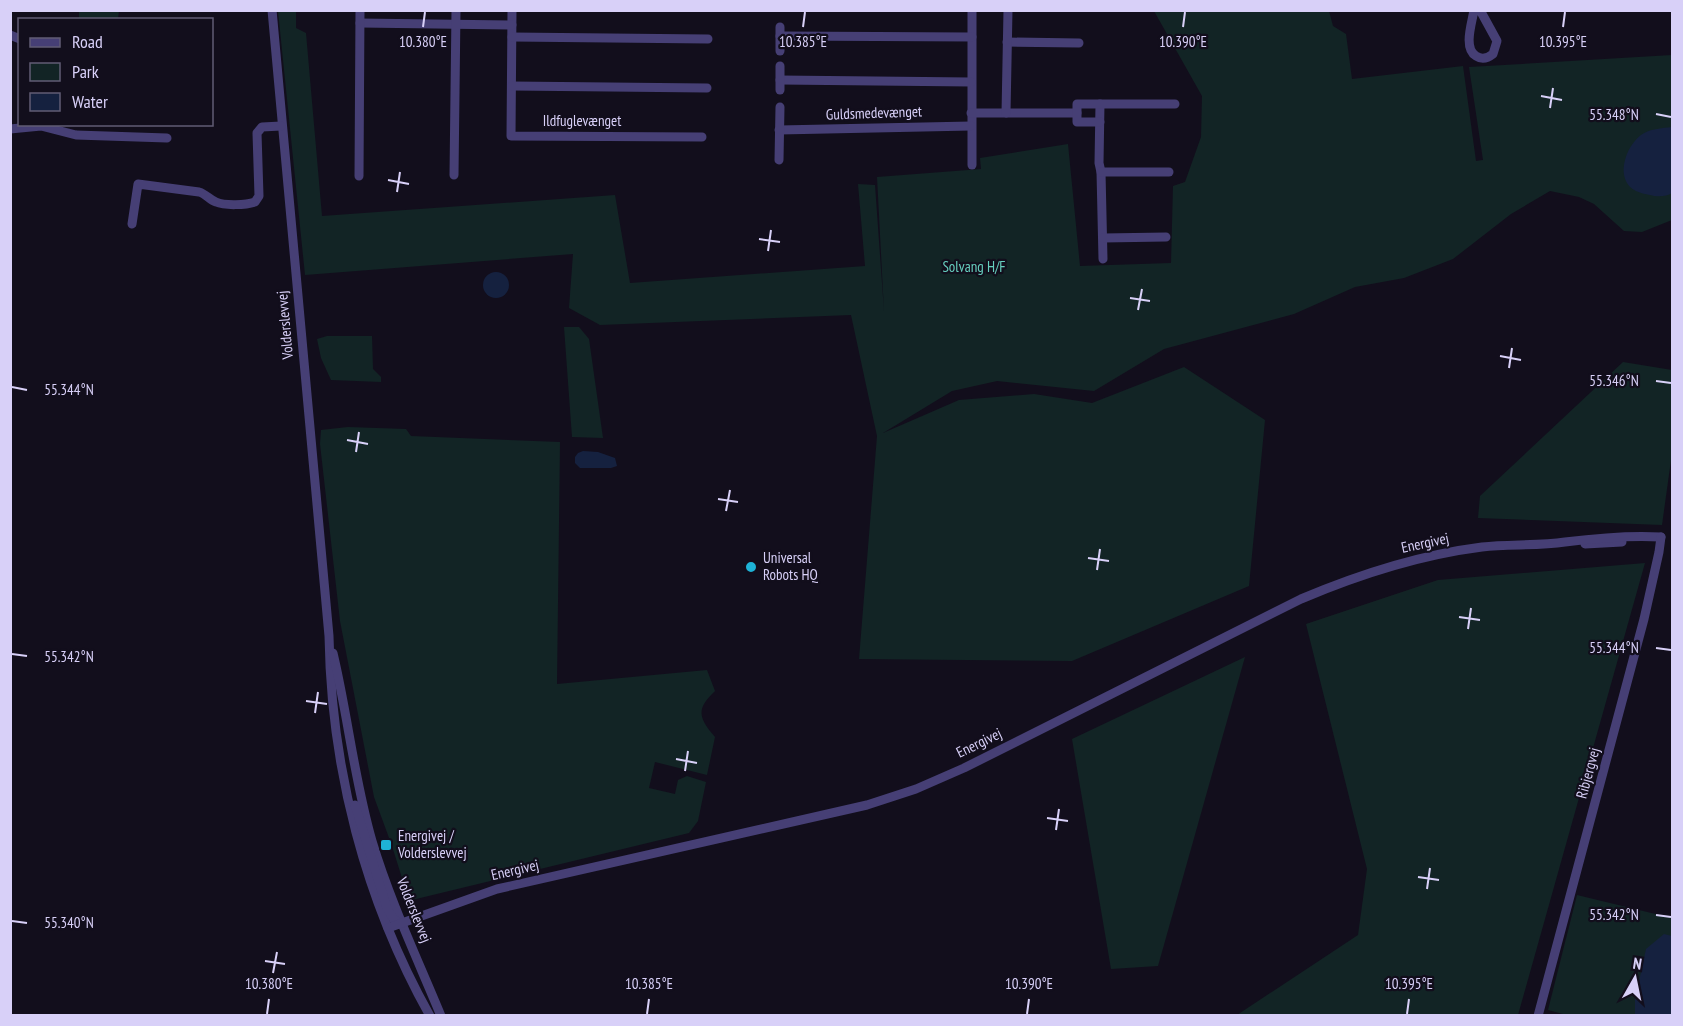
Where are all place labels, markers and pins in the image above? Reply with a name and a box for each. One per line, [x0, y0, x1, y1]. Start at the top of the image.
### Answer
place label: Universal Robots HQ [763, 548, 819, 584]
marker: Universal Robots HQ [744, 560, 758, 574]
place label: Energivej / Volderslevvej [397, 826, 467, 862]
marker: Energivej / Volderslevvej [379, 838, 393, 852]

